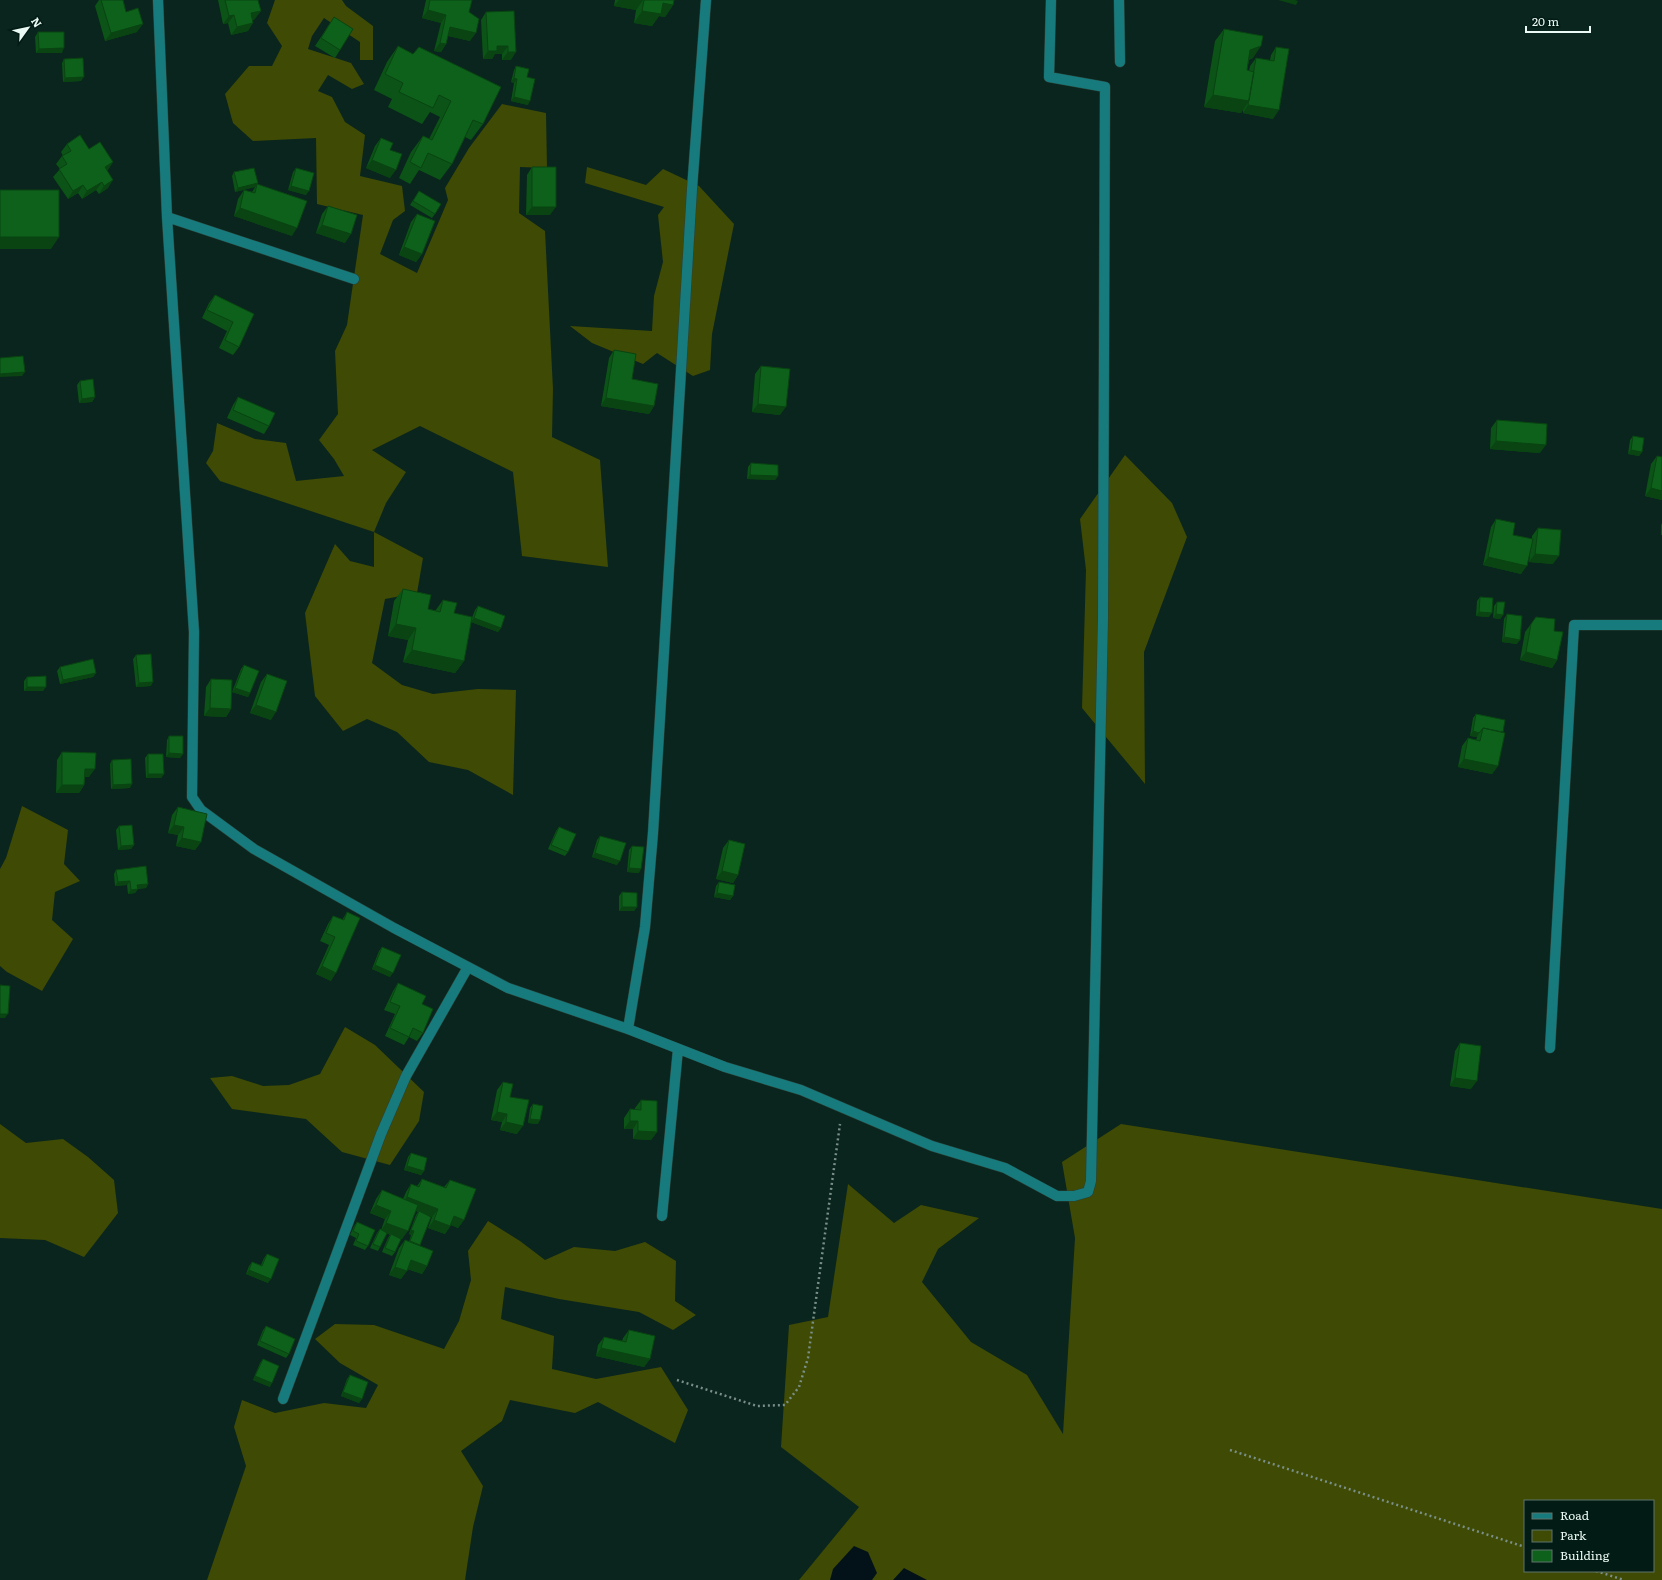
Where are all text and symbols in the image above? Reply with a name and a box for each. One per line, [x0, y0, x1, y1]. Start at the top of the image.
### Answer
north arrow [8, 8, 48, 48]
scale bar [1526, 8, 1590, 34]
text: 20 m [1532, 12, 1559, 30]
text: N [28, 14, 46, 30]
legend [1524, 1500, 1654, 1572]
text: Road [1560, 1506, 1590, 1524]
text: Park [1560, 1526, 1587, 1544]
text: Building [1560, 1546, 1610, 1564]

